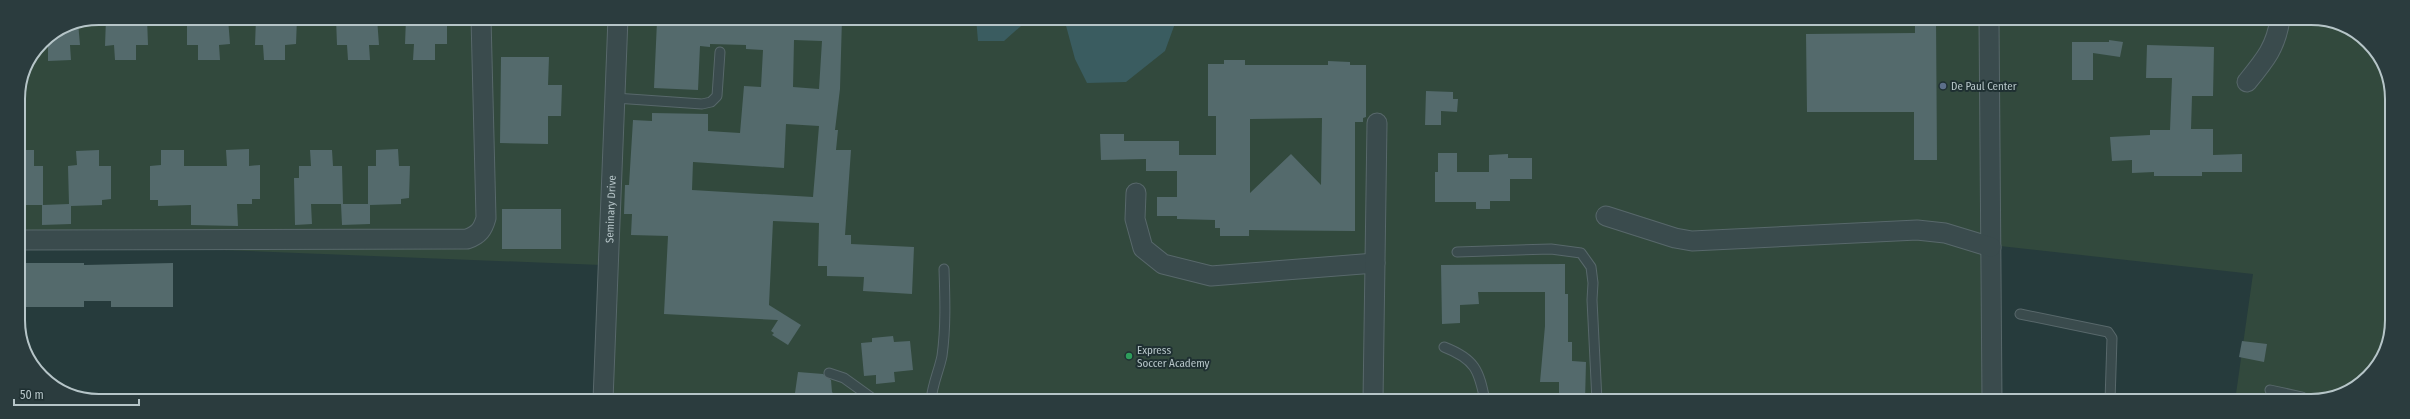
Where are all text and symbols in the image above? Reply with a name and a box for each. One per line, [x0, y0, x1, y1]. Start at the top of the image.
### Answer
place label: De Paul Center [1951, 80, 2017, 93]
marker: De Paul Center [1938, 81, 1948, 91]
street label: Seminary Drive [603, 175, 619, 243]
place label: Express Soccer Academy [1137, 344, 1210, 370]
marker: Express Soccer Academy [1124, 351, 1134, 361]
scale bar [14, 381, 139, 407]
text: 50 m [20, 388, 44, 402]

